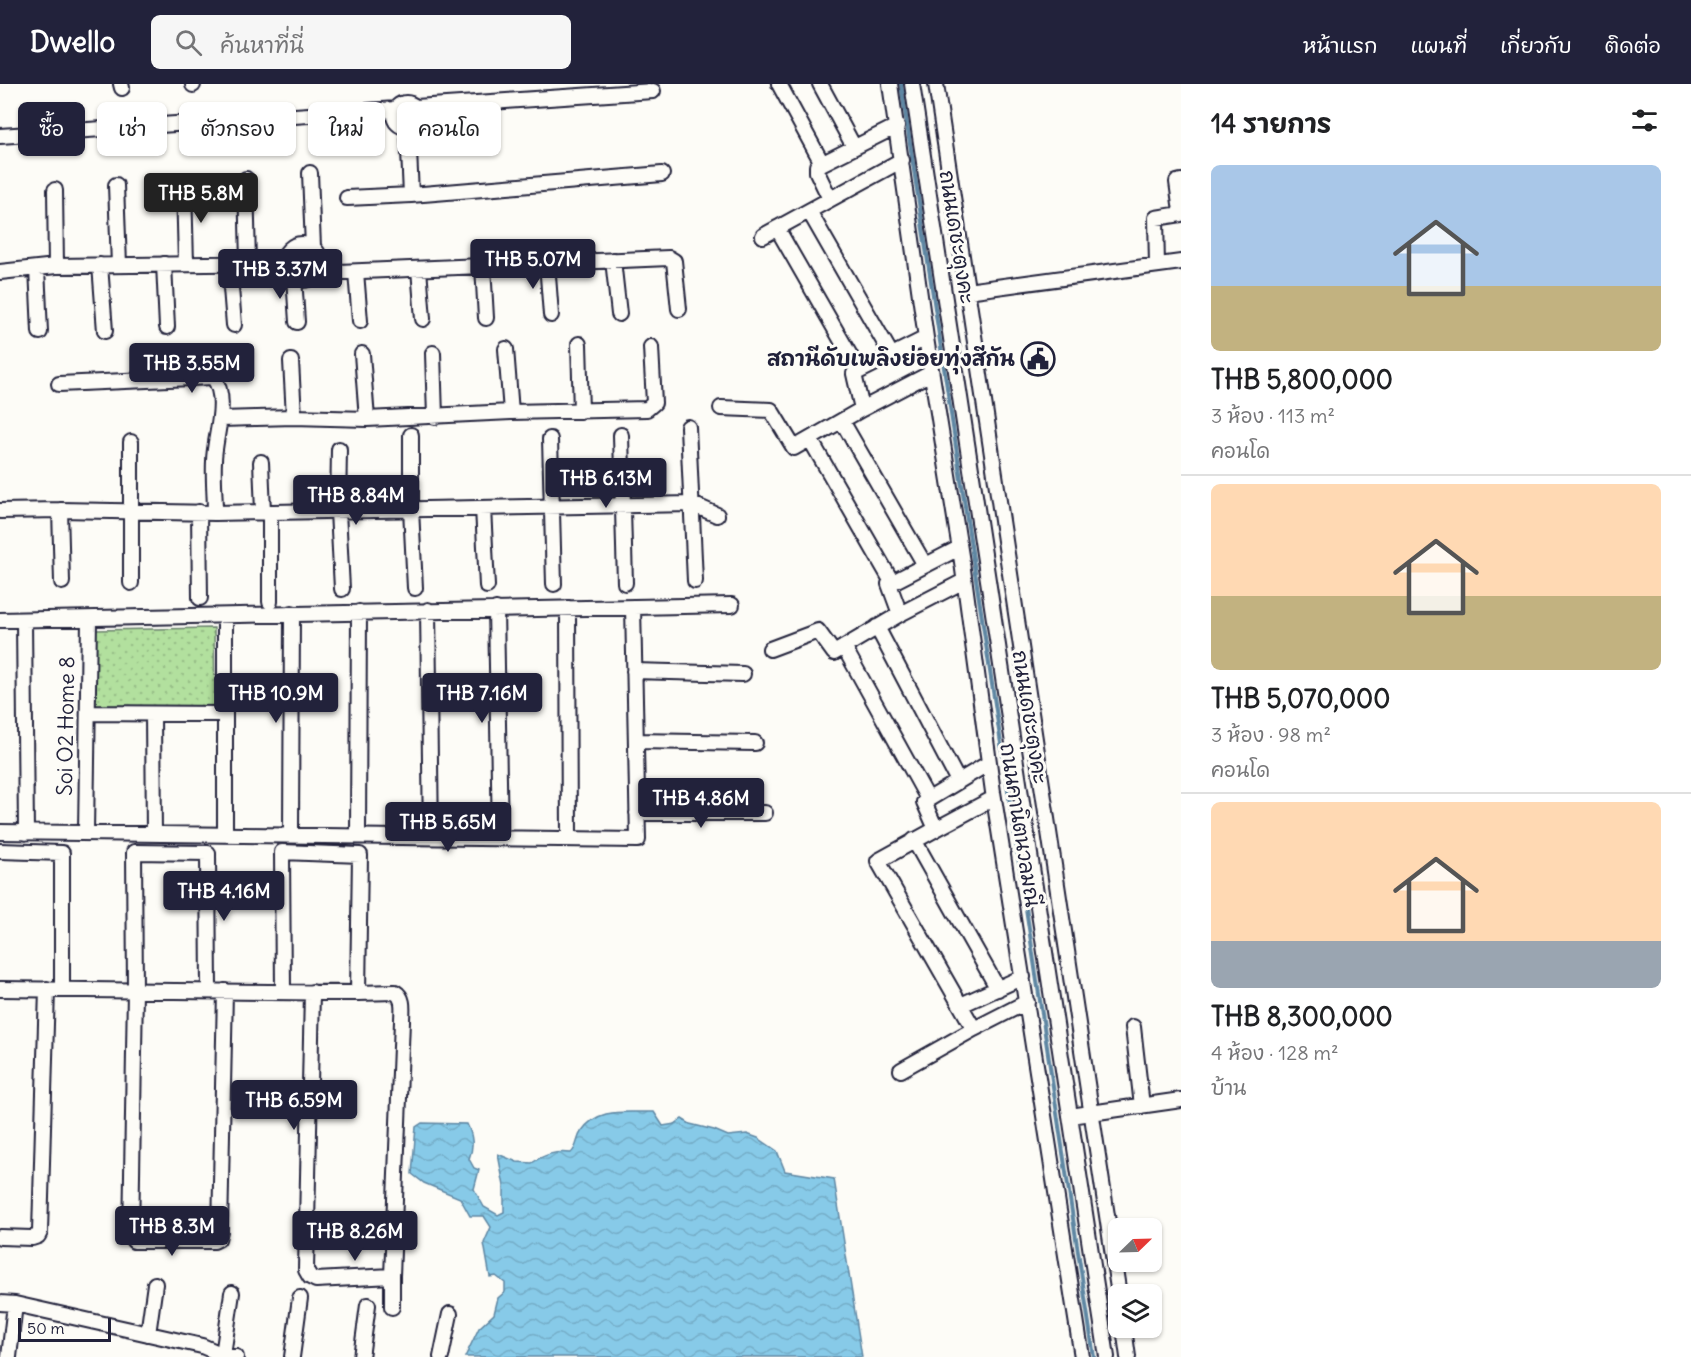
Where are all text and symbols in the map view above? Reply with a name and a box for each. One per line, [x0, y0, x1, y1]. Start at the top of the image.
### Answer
search box [151, 15, 571, 69]
text: Dwello [30, 24, 115, 60]
icon: search [172, 26, 205, 59]
text: ค้นหาที่นี่ [220, 31, 304, 59]
text: หน้าแรก [1303, 32, 1378, 59]
text: แผนที่ [1411, 32, 1467, 59]
text: เกี่ยวกับ [1500, 32, 1572, 59]
text: ติดต่อ [1605, 32, 1661, 59]
chip: ซื้อ [18, 102, 85, 156]
chip: เช่า [97, 102, 167, 156]
chip: ตัวกรอง [179, 102, 296, 156]
chip: ใหม่ [308, 102, 385, 156]
chip: คอนโด [397, 102, 501, 156]
icon: filters [1628, 104, 1661, 137]
text: 14 รายการ [1211, 107, 1331, 140]
street label: ถนนเดชะตุงคะ [931, 168, 981, 306]
pin: THB 5.8M [139, 173, 263, 224]
text: THB 5.8M [158, 180, 244, 205]
icon: home [1382, 204, 1490, 312]
pin: THB 5.07M [464, 239, 602, 290]
text: THB 5.07M [484, 246, 582, 271]
pin: THB 3.37M [211, 249, 349, 300]
text: THB 3.37M [232, 256, 328, 281]
public building icon: สถานีดับเพลิงย่อยทุ่งสีกัน [1020, 341, 1056, 377]
pin: THB 3.55M [123, 343, 261, 394]
place label: สถานีดับเพลิงย่อยทุ่งสีกัน [767, 344, 1016, 375]
text: THB 3.55M [143, 350, 241, 375]
text: THB 5,800,000 [1211, 363, 1393, 396]
text: 3 ห้อง · 113 m² [1211, 403, 1335, 428]
text: คอนโด [1211, 438, 1270, 463]
pin: THB 6.13M [537, 458, 675, 509]
text: THB 6.13M [559, 465, 653, 490]
pin: THB 8.84M [287, 475, 425, 526]
text: THB 8.84M [307, 482, 405, 507]
icon: home [1382, 523, 1490, 631]
street label: ถนนเดชะตุงคะ [1004, 648, 1054, 786]
street label: Soi O2 Home 8 [51, 656, 80, 796]
pin: THB 10.9M [207, 673, 345, 724]
pin: THB 7.16M [413, 673, 551, 724]
text: THB 10.9M [228, 680, 324, 705]
text: THB 7.16M [436, 680, 528, 705]
text: THB 5,070,000 [1211, 682, 1390, 715]
text: 3 ห้อง · 98 m² [1211, 722, 1331, 747]
street label: ถนนคานิตนวลมณี [994, 741, 1047, 909]
text: คอนโด [1211, 757, 1270, 782]
pin: THB 4.86M [632, 778, 770, 829]
text: THB 4.86M [652, 785, 750, 810]
pin: THB 5.65M [379, 802, 517, 853]
text: THB 5.65M [399, 809, 497, 834]
icon: home [1382, 841, 1490, 949]
pin: THB 4.16M [155, 871, 293, 922]
text: THB 4.16M [177, 878, 271, 903]
text: THB 8,300,000 [1211, 1000, 1393, 1033]
text: 4 ห้อง · 128 m² [1211, 1040, 1338, 1065]
text: บ้าน [1211, 1075, 1246, 1100]
pin: THB 6.59M [225, 1080, 363, 1131]
text: THB 6.59M [245, 1087, 343, 1112]
pin: THB 8.3M [110, 1206, 234, 1257]
pin: THB 8.26M [286, 1211, 424, 1262]
text: THB 8.3M [129, 1213, 215, 1238]
text: THB 8.26M [306, 1218, 404, 1243]
north arrow [1108, 1218, 1162, 1272]
map controls [1108, 1218, 1162, 1338]
button: layers [1108, 1284, 1162, 1338]
scale bar [18, 1315, 111, 1342]
text: 50 m [27, 1318, 65, 1338]

